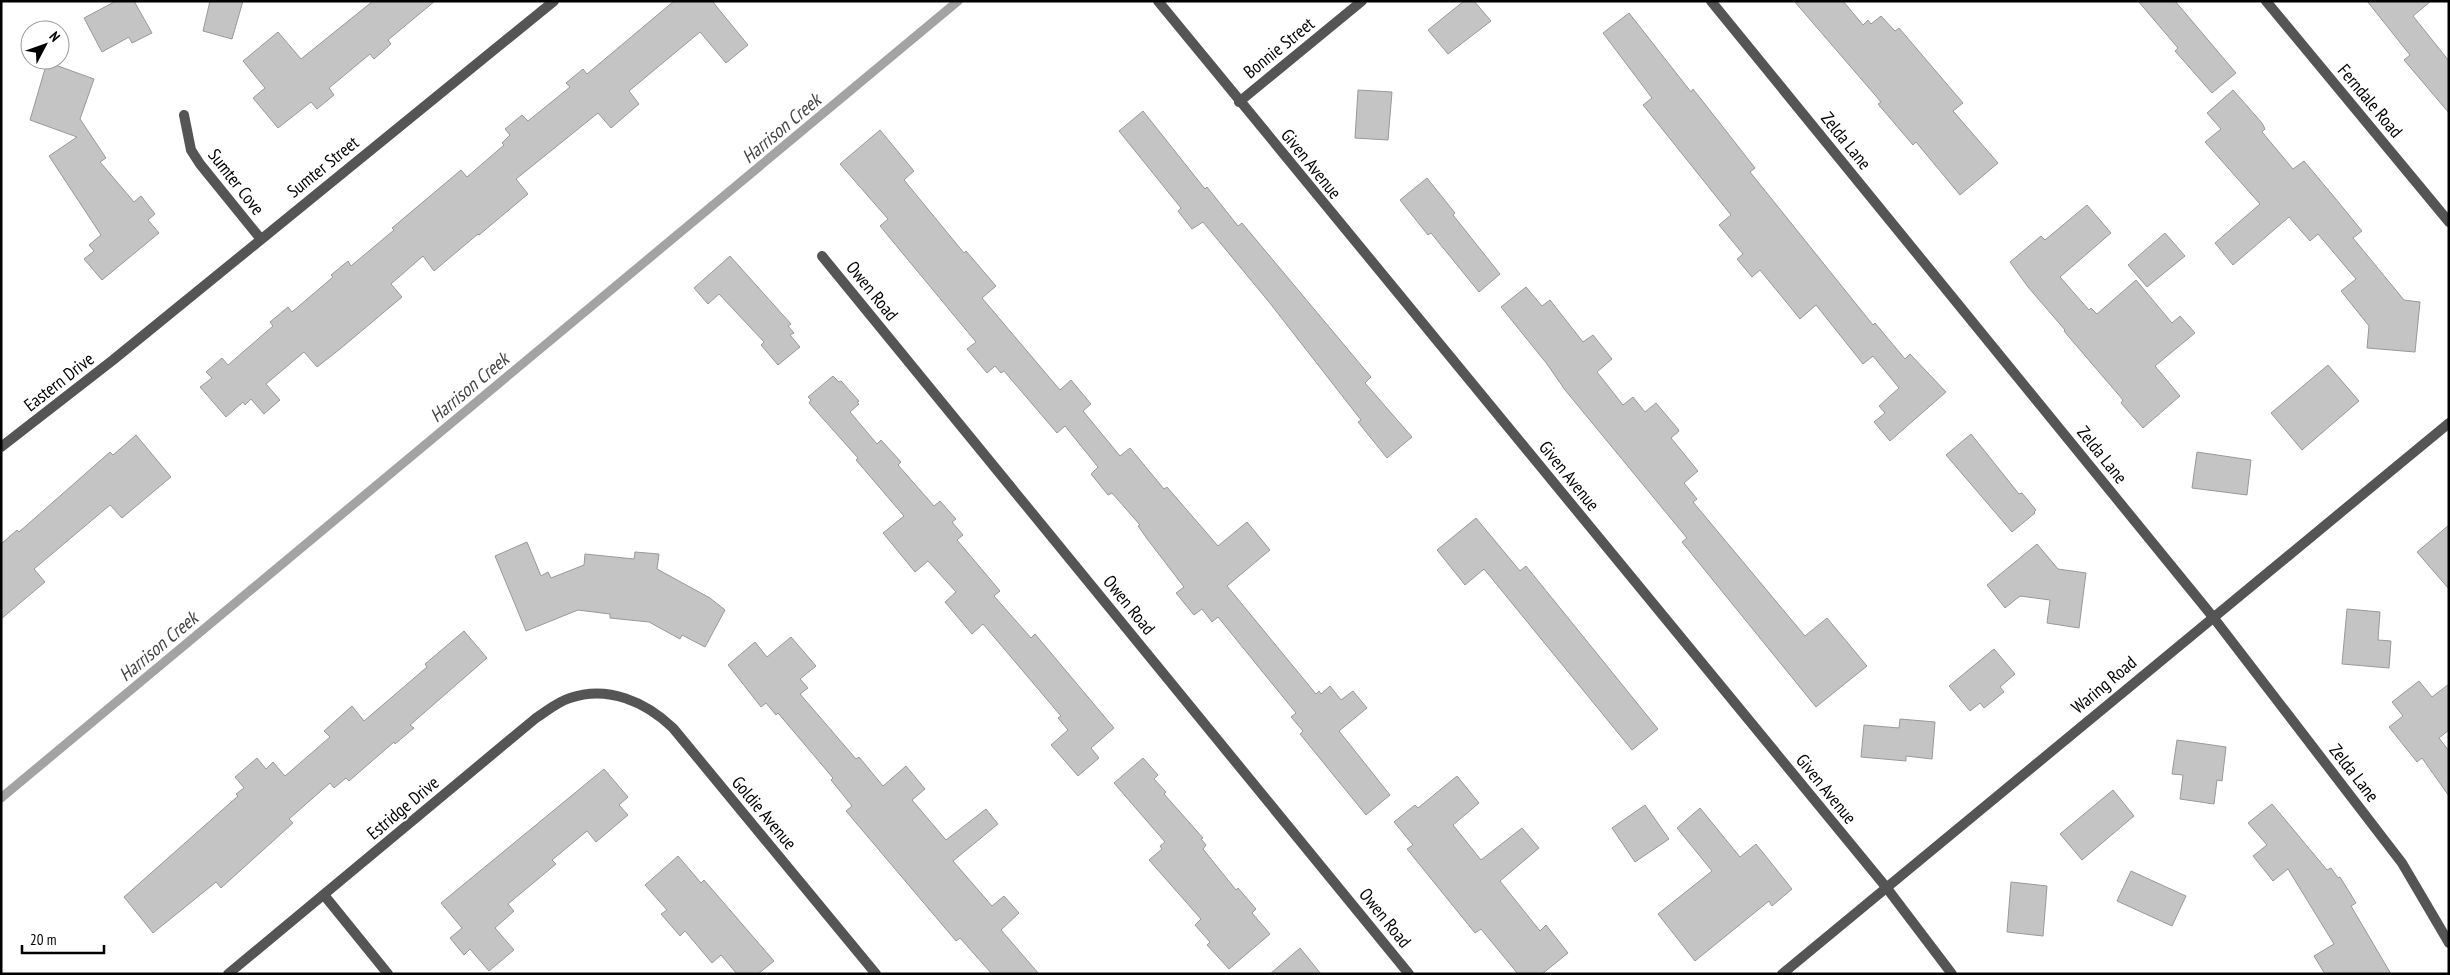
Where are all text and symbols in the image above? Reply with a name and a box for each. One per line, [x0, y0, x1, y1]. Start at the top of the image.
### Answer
street label: Bonnie Street [1239, 12, 1319, 83]
north arrow [20, 20, 70, 70]
text: N [46, 28, 64, 45]
street label: Ferndale Road [2333, 59, 2408, 142]
water label: Harrison Creek [737, 86, 827, 168]
street label: Zelda Lane [1816, 107, 1877, 174]
street label: Given Avenue [1276, 124, 1347, 204]
street label: Sumter Street [282, 131, 363, 202]
street label: Sumter Cove [203, 144, 269, 219]
street label: Owen Road [841, 256, 903, 325]
water label: Harrison Creek [425, 345, 515, 427]
street label: Eastern Drive [19, 347, 98, 416]
street label: Zelda Lane [2072, 421, 2133, 488]
street label: Given Avenue [1534, 436, 1605, 516]
street label: Owen Road [1098, 570, 1160, 639]
water label: Harrison Creek [114, 604, 204, 686]
street label: Waring Road [2067, 651, 2141, 718]
street label: Zelda Lane [2325, 739, 2384, 806]
street label: Given Avenue [1791, 749, 1862, 829]
street label: Estridge Drive [362, 771, 443, 844]
street label: Goldie Avenue [727, 771, 802, 854]
street label: Owen Road [1354, 883, 1416, 952]
scale bar [22, 922, 105, 954]
text: 20 m [30, 930, 56, 949]

